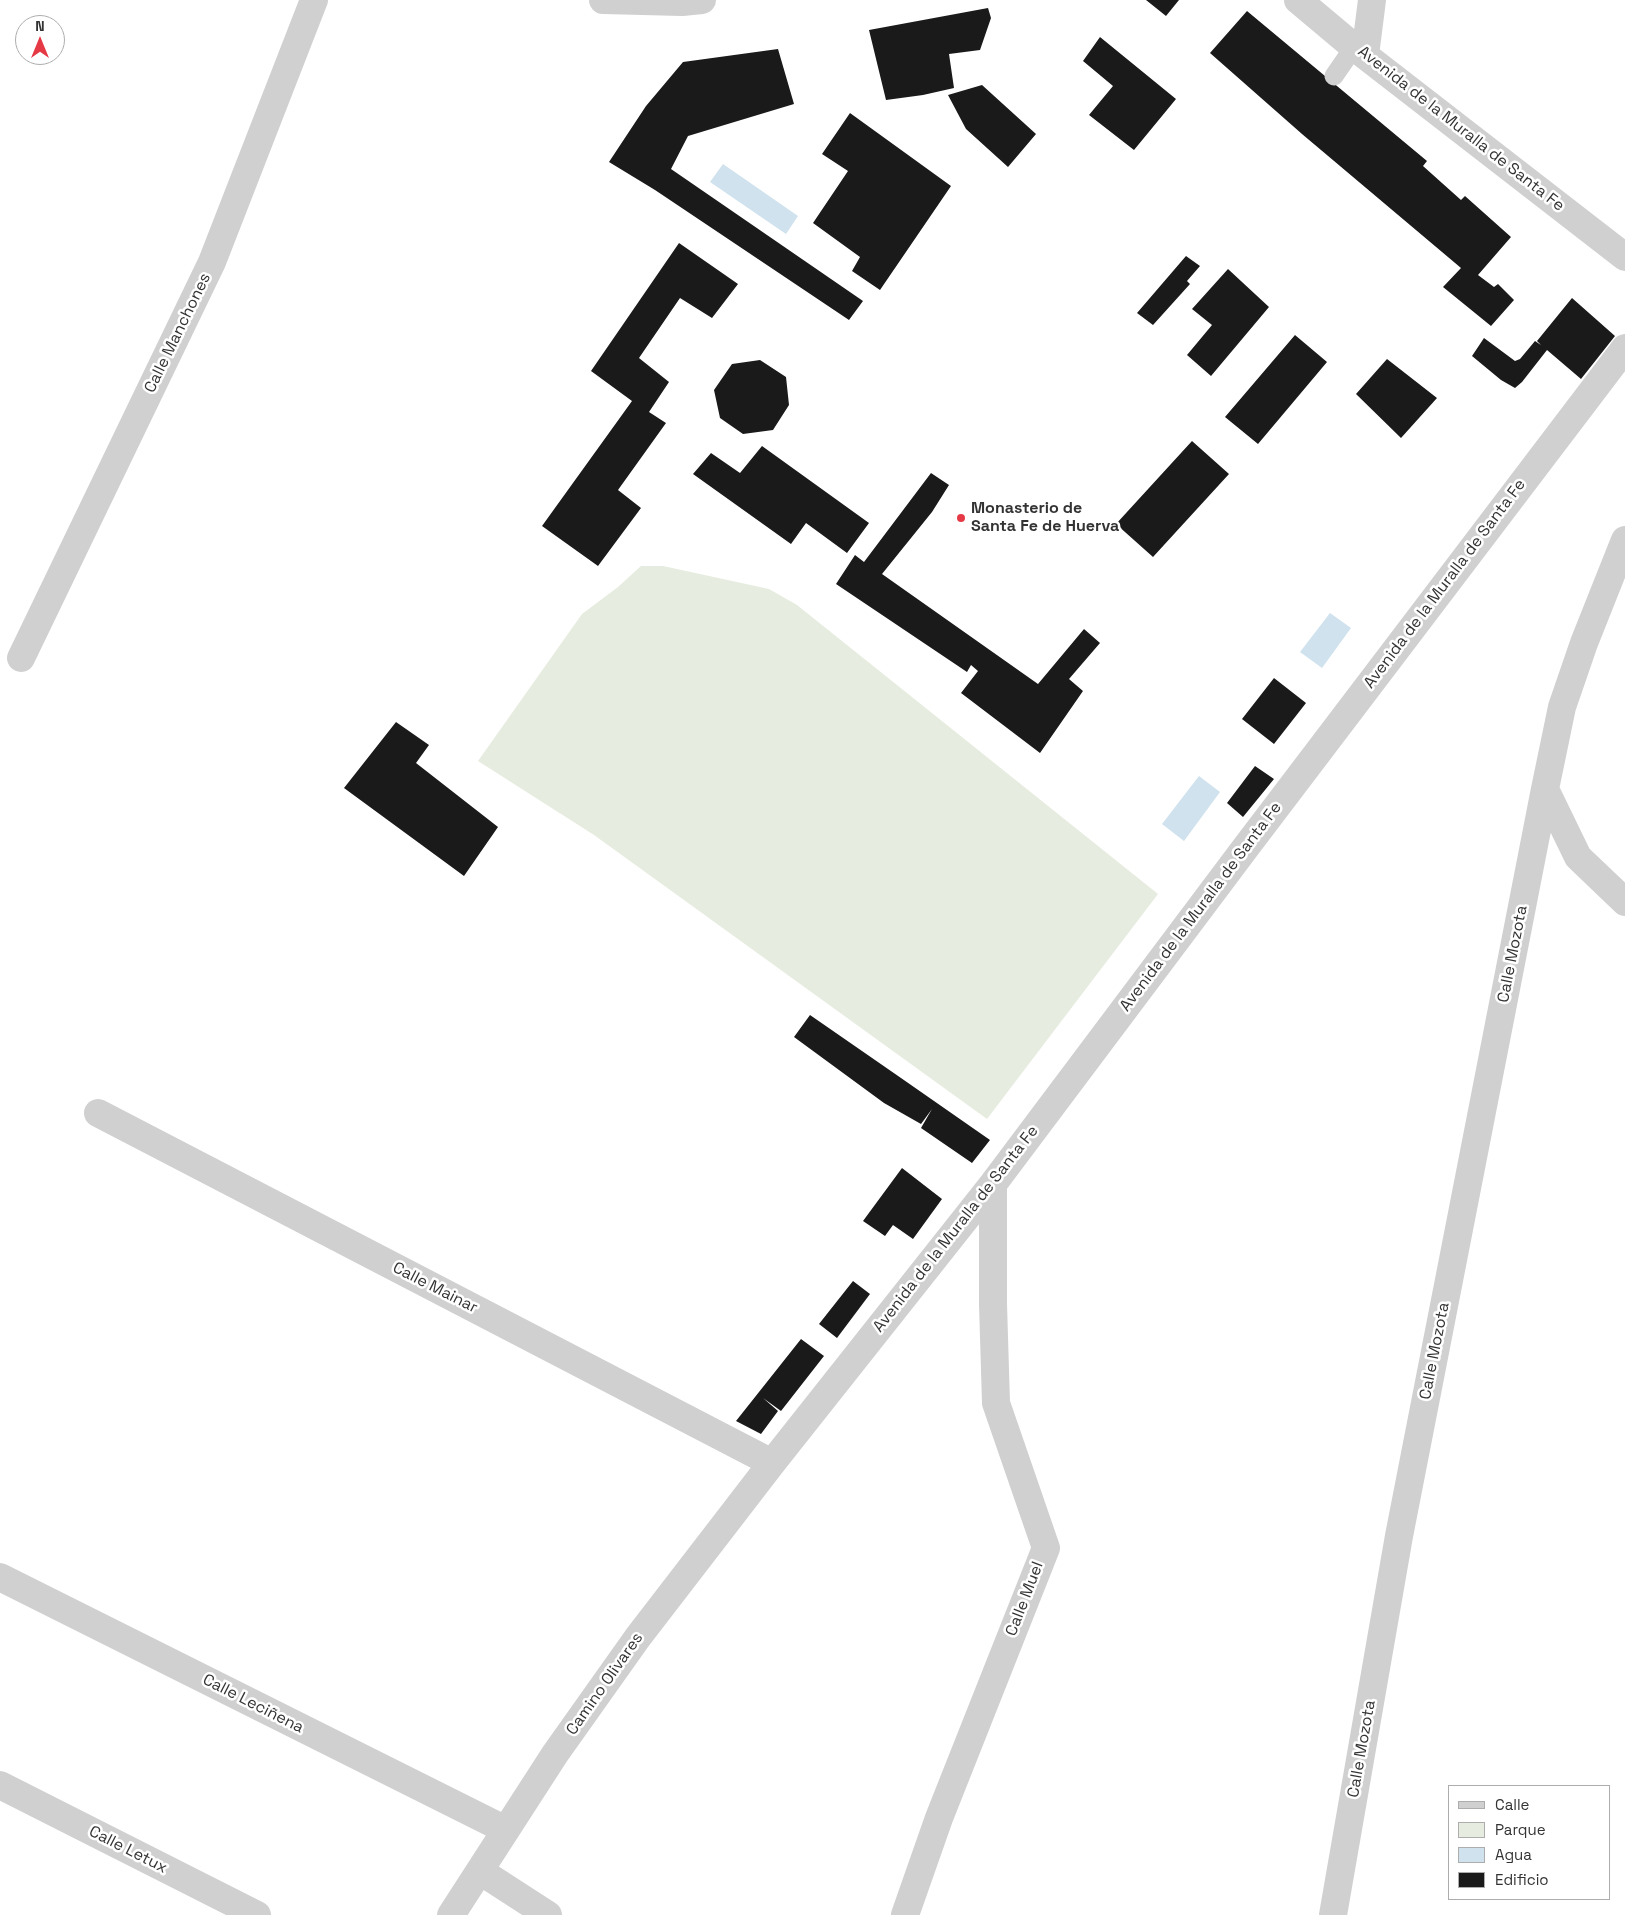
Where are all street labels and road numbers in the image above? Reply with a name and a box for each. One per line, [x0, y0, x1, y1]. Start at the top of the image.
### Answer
street label: Avenida de la Muralla de Santa Fe [1354, 42, 1568, 216]
street label: Calle Manchones [141, 270, 215, 396]
street label: Avenida de la Muralla de Santa Fe [1360, 476, 1530, 692]
street label: Avenida de la Muralla de Santa Fe [1116, 799, 1286, 1015]
street label: Calle Mozota [1494, 904, 1532, 1004]
street label: Avenida de la Muralla de Santa Fe [869, 1122, 1043, 1336]
street label: Calle Mainar [389, 1258, 481, 1318]
street label: Calle Mozota [1416, 1301, 1454, 1401]
street label: Calle Muel [1002, 1559, 1048, 1639]
street label: Camino Olivares [563, 1629, 647, 1739]
street label: Calle Leciñena [199, 1670, 307, 1738]
street label: Calle Mozota [1344, 1699, 1380, 1799]
street label: Calle Letux [86, 1822, 170, 1878]

